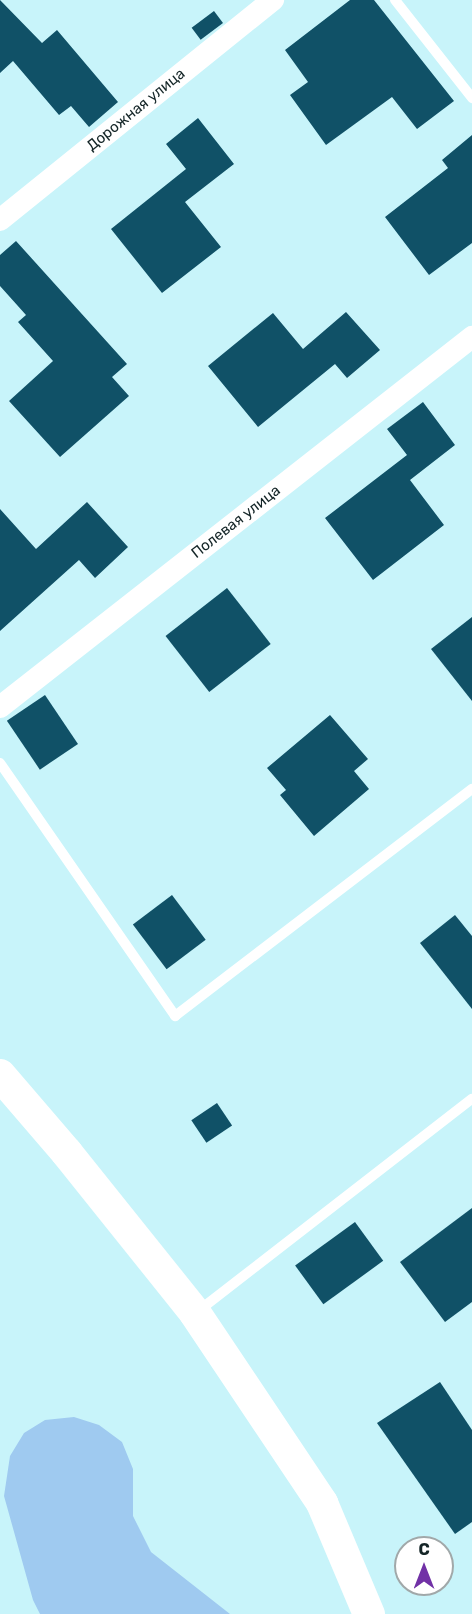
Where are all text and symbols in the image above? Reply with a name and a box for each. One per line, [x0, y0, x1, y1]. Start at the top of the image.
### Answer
street label: Дорожная улица [83, 65, 189, 155]
street label: Полевая улица [188, 482, 284, 562]
north arrow [394, 1536, 454, 1596]
text: С [418, 1540, 430, 1559]

